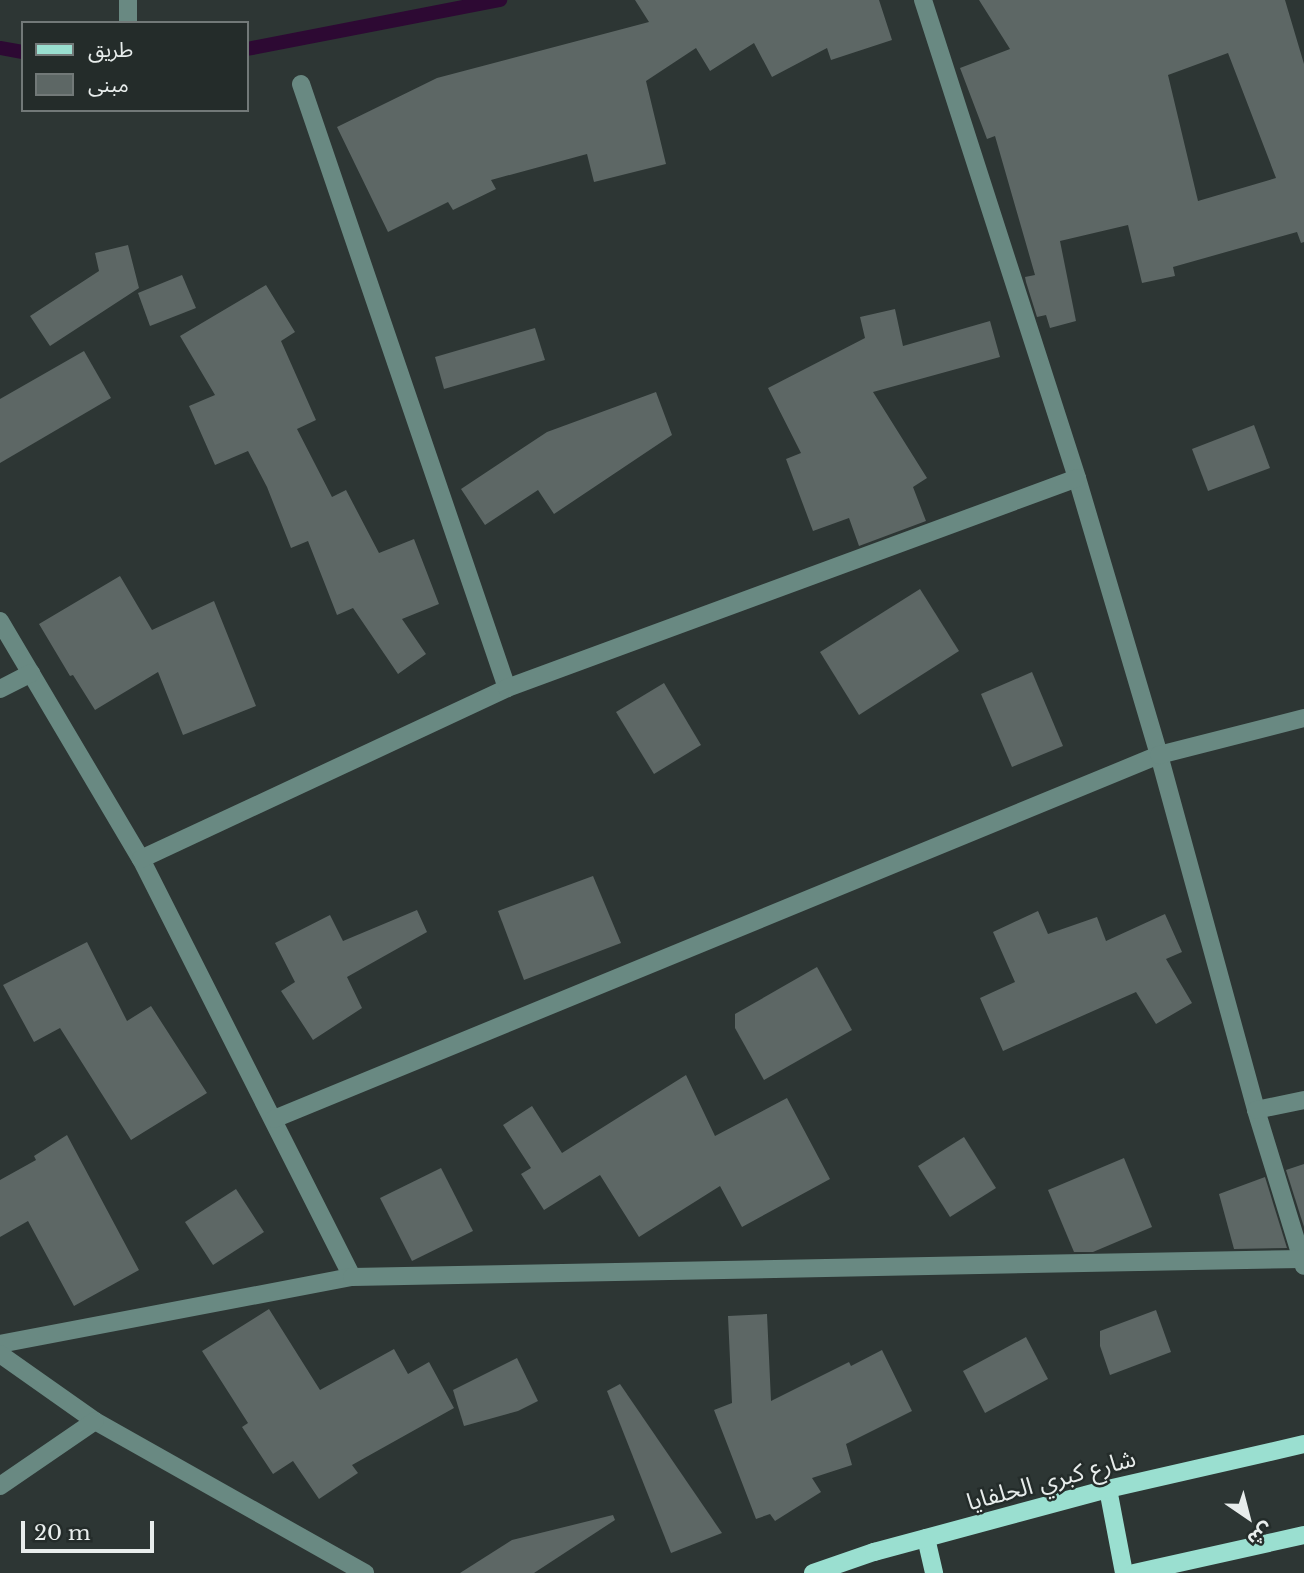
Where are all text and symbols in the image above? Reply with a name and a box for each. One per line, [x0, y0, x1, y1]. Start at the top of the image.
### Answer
legend [21, 21, 248, 112]
text: طريق [88, 37, 133, 63]
text: مبنى [88, 72, 129, 98]
street label: شارع كبري الحلفايا [963, 1444, 1139, 1516]
north arrow [1213, 1482, 1283, 1552]
scale bar [24, 1506, 158, 1550]
text: ش [1243, 1518, 1278, 1551]
text: 20 m [34, 1520, 91, 1546]

